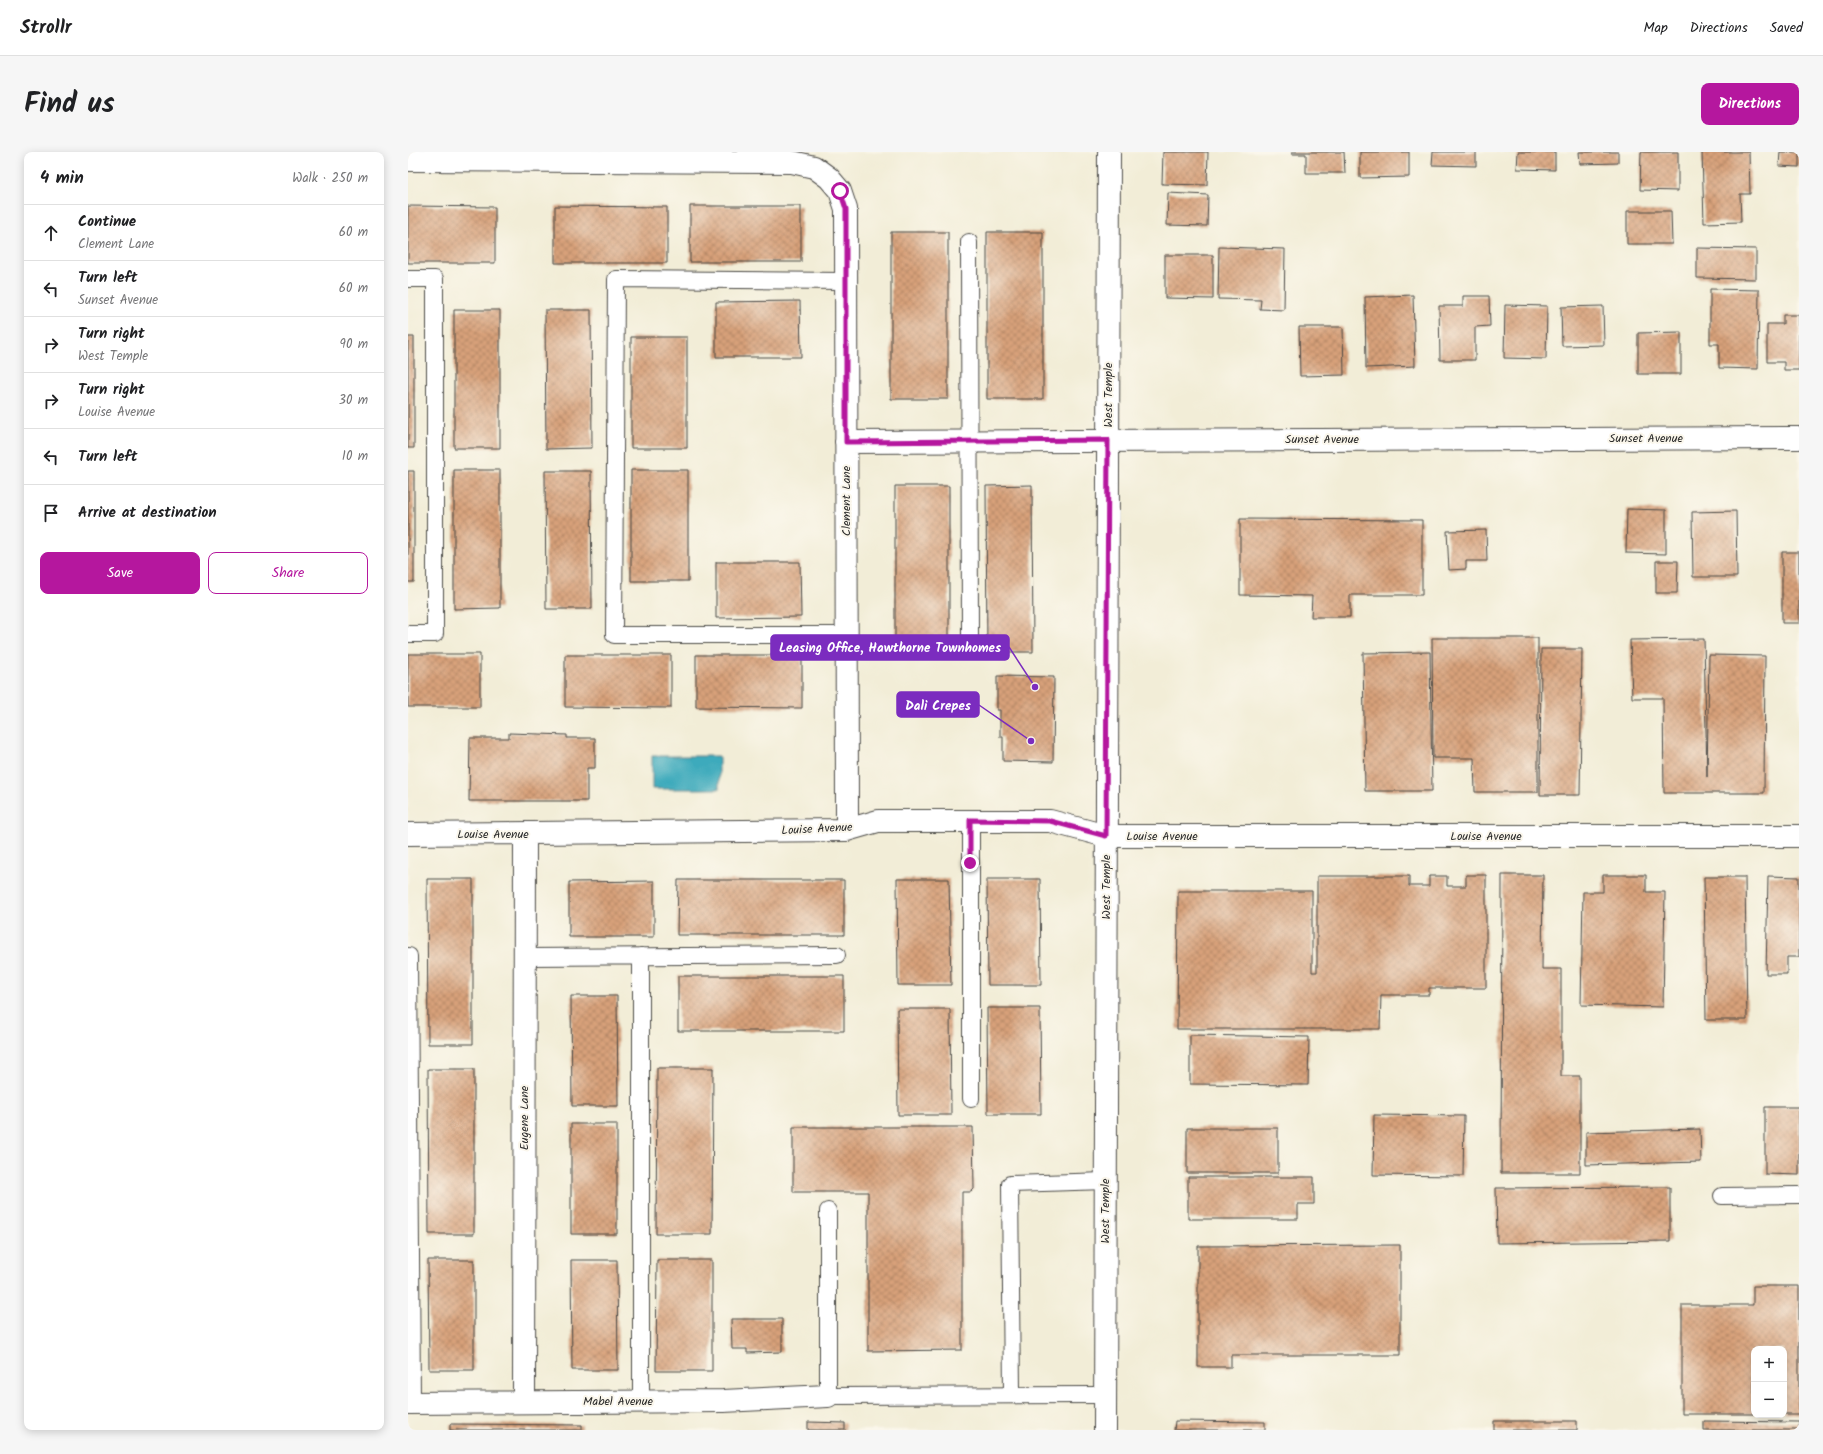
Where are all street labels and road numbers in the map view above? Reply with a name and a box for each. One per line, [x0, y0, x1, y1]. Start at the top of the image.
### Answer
street label: West Temple [1099, 362, 1118, 427]
street label: Sunset Avenue [1609, 429, 1684, 448]
street label: Sunset Avenue [1285, 430, 1360, 449]
street label: Clement Lane [837, 465, 856, 536]
street label: Louise Avenue [781, 818, 854, 840]
street label: Louise Avenue [457, 825, 529, 844]
street label: Louise Avenue [1126, 827, 1198, 846]
street label: Louise Avenue [1450, 827, 1522, 846]
street label: West Temple [1097, 854, 1116, 919]
street label: Eugene Lane [515, 1085, 534, 1150]
street label: West Temple [1096, 1178, 1115, 1243]
street label: Mabel Avenue [583, 1392, 654, 1411]

